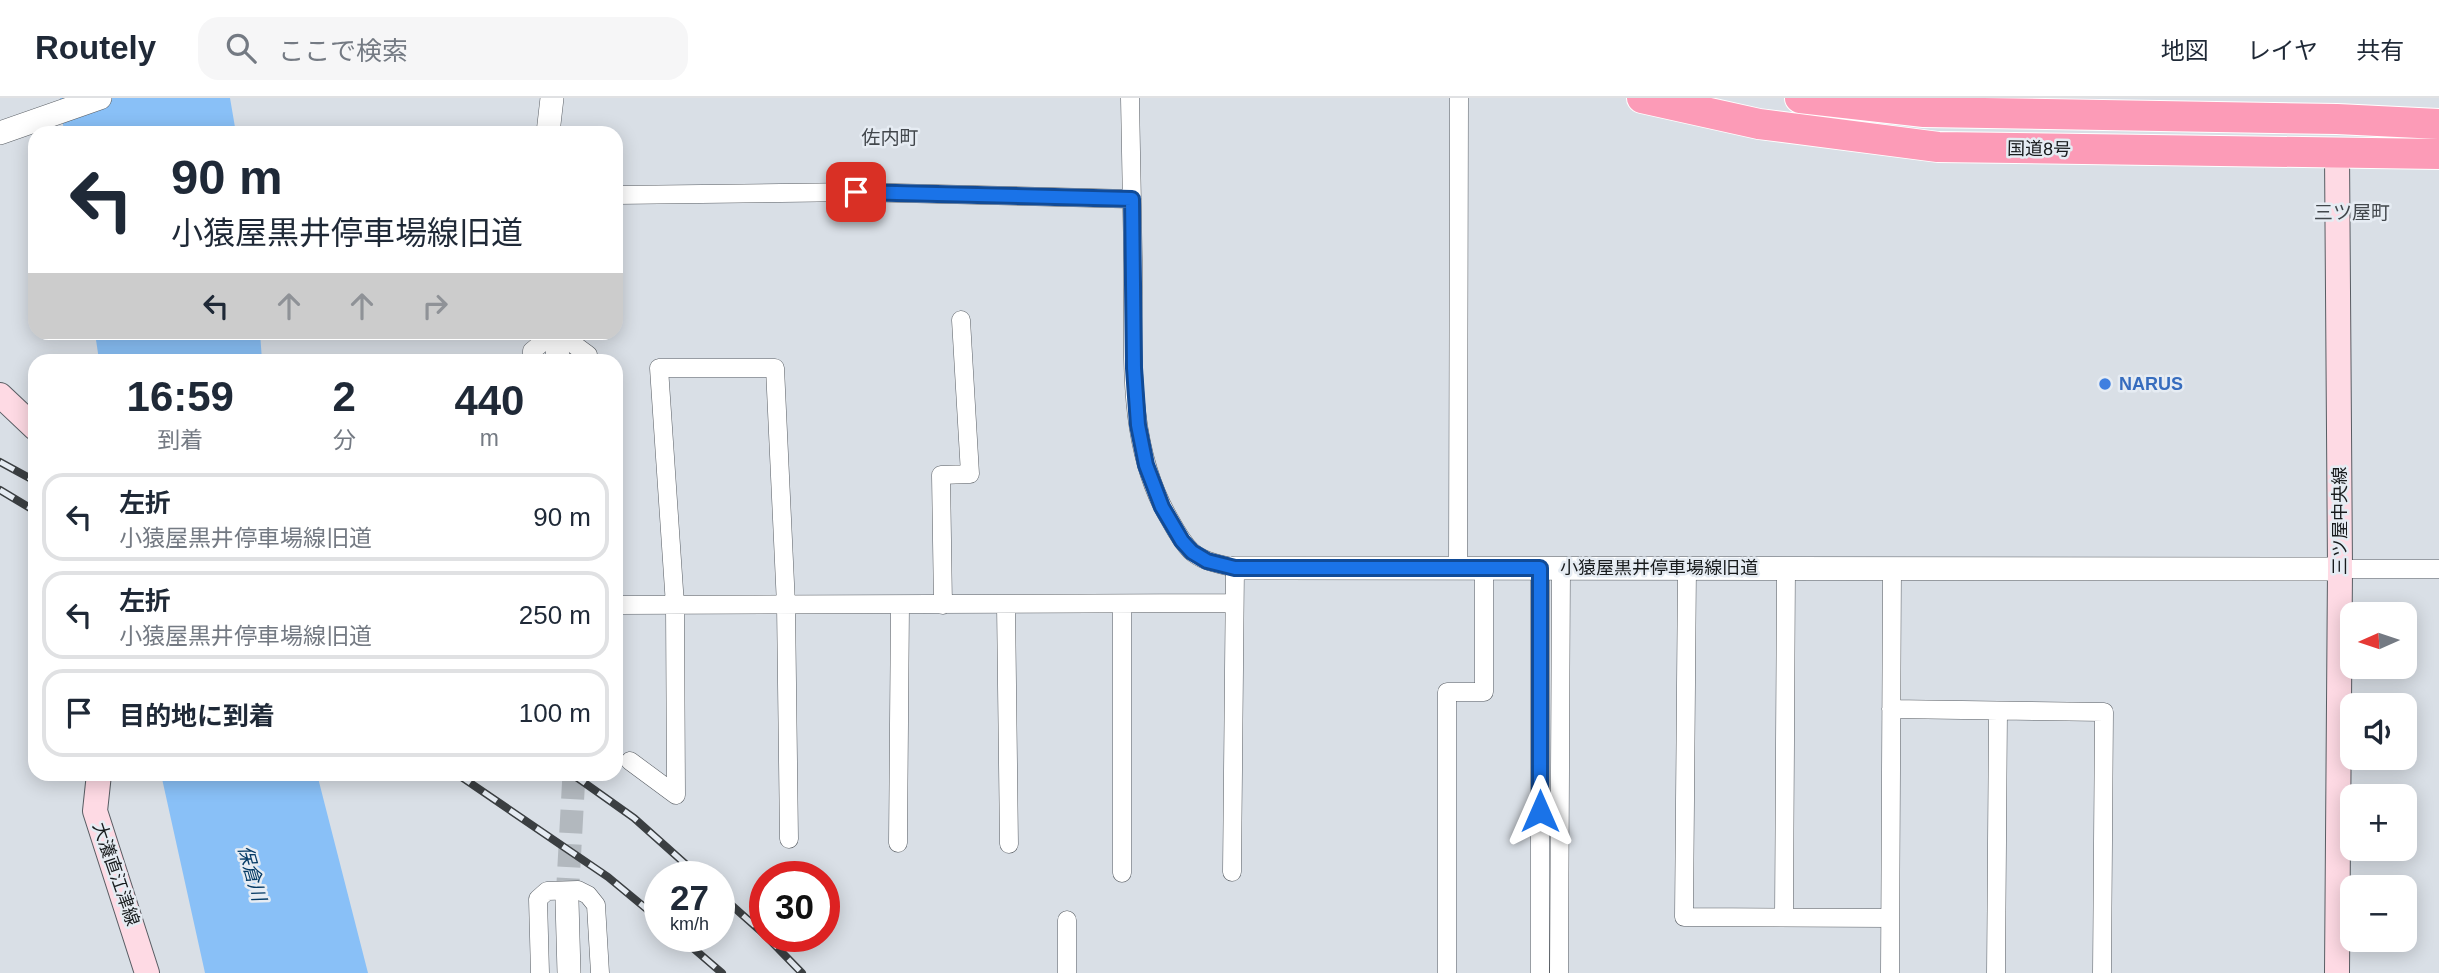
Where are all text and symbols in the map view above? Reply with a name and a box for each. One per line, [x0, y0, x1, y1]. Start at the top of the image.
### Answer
search box [198, 17, 688, 80]
text: Routely [35, 29, 156, 66]
icon: search [222, 29, 260, 67]
text: ここで検索 [278, 36, 408, 66]
text: 地図 [2161, 37, 2209, 64]
text: レイヤ [2247, 37, 2318, 64]
text: 共有 [2356, 37, 2404, 64]
district label: 佐内町 [861, 127, 919, 148]
street label: 国道8号 [2007, 138, 2071, 160]
text: 90 m [171, 150, 283, 204]
icon: left [56, 154, 147, 245]
pin [826, 162, 886, 222]
icon: arrive [837, 173, 875, 211]
district label: 三ツ屋町 [2314, 202, 2390, 223]
text: 小猿屋黒井停車場線旧道 [171, 215, 523, 251]
icon: left [197, 287, 235, 325]
icon: ahead [270, 287, 308, 325]
icon: ahead [343, 287, 381, 325]
icon: right [416, 287, 454, 325]
text: 16:59 [127, 373, 234, 420]
text: 2 [332, 373, 356, 420]
place label: NARUS [2119, 374, 2183, 394]
marker: NARUS [2097, 376, 2113, 392]
text: 440 [454, 377, 524, 424]
text: m [480, 425, 499, 451]
text: 到着 [157, 427, 203, 453]
text: 分 [333, 427, 356, 453]
street label: 三ツ屋中央線 [2330, 467, 2350, 575]
text: 左折 [119, 488, 171, 518]
icon: left [60, 498, 98, 536]
text: 90 m [533, 502, 591, 532]
text: 小猿屋黒井停車場線旧道 [119, 525, 372, 551]
street label: 小猿屋黒井停車場線旧道 [1560, 558, 1758, 578]
text: 左折 [119, 586, 171, 616]
icon: left [60, 596, 98, 634]
text: 250 m [519, 600, 591, 630]
north arrow [2340, 602, 2417, 679]
map controls [2340, 602, 2417, 952]
text: 小猿屋黒井停車場線旧道 [119, 623, 372, 649]
button: sound [2340, 693, 2417, 770]
icon: arrive [60, 694, 98, 732]
text: 100 m [519, 698, 591, 728]
text: 目的地に到着 [119, 701, 275, 731]
position arrow [1503, 774, 1577, 848]
button: + [2340, 784, 2417, 861]
street label: 大瀁直江津線 [89, 820, 143, 928]
water label: 保倉川 [234, 843, 270, 905]
speed limit sign: 30 [749, 861, 840, 952]
button: − [2340, 875, 2417, 952]
text: 27 [670, 878, 709, 917]
text: km/h [670, 914, 709, 934]

